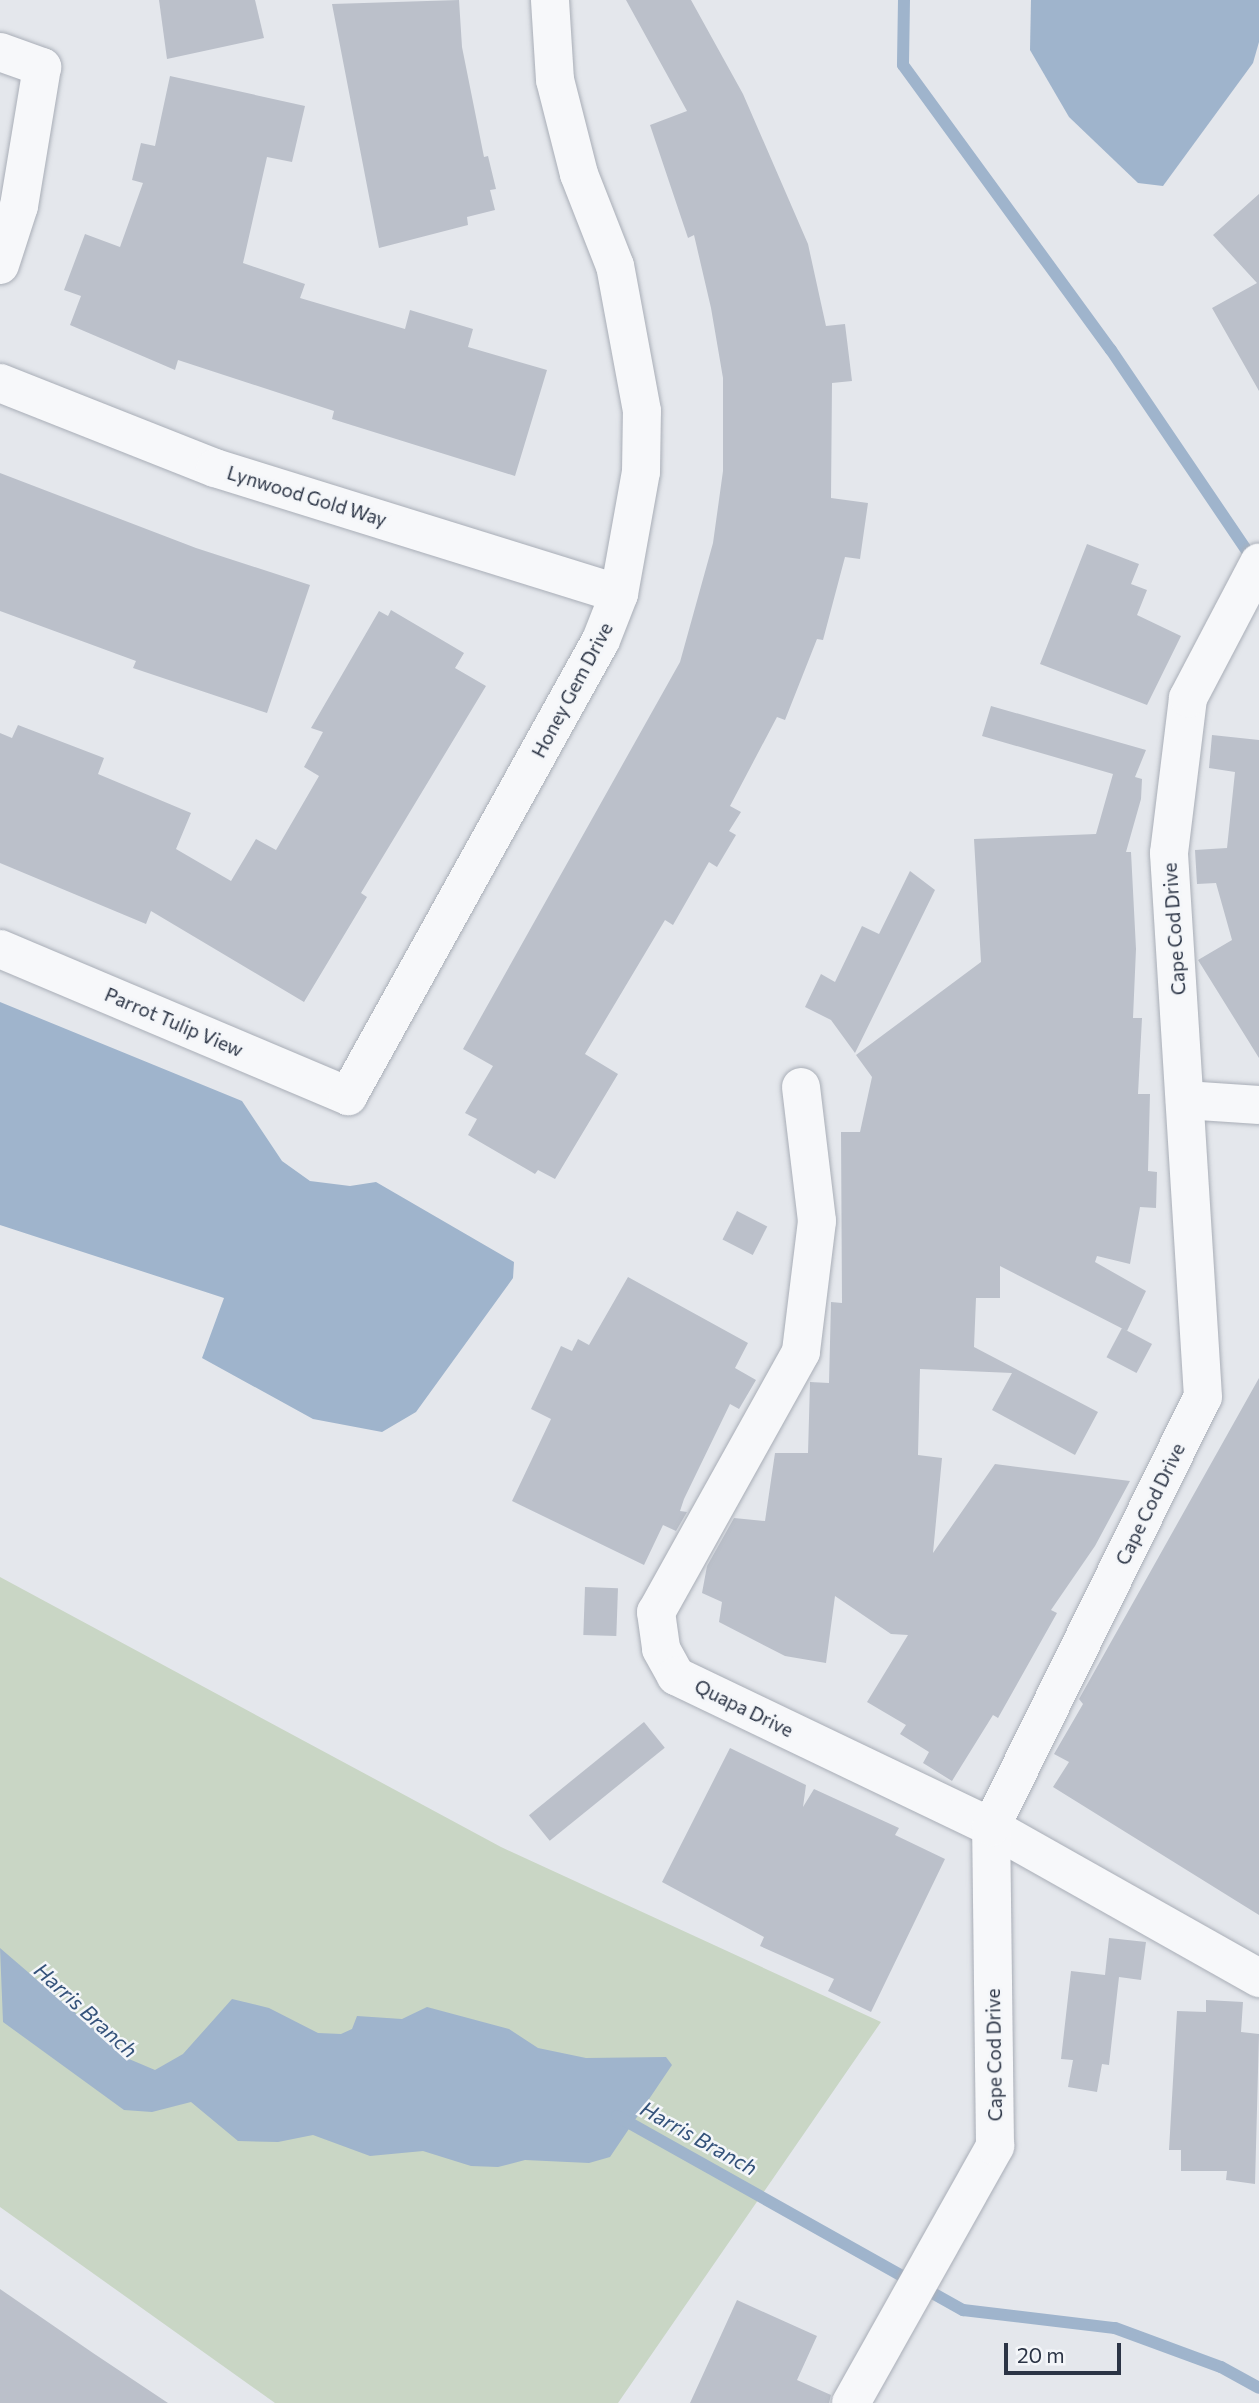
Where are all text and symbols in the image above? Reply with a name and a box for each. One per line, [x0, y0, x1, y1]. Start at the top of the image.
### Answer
street label: Lynwood Gold Way [224, 461, 390, 531]
street label: Honey Gem Drive [527, 619, 617, 761]
street label: Cape Cod Drive [1158, 862, 1190, 996]
street label: Parrot Tulip View [101, 983, 247, 1061]
street label: Cape Cod Drive [1111, 1439, 1189, 1569]
street label: Quapa Drive [691, 1674, 797, 1742]
water label: Harris Branch [29, 1957, 143, 2063]
street label: Cape Cod Drive [981, 1988, 1007, 2122]
water label: Harris Branch [636, 2096, 762, 2180]
scale bar [1007, 2330, 1124, 2374]
text: 20 m [1017, 2342, 1065, 2367]

